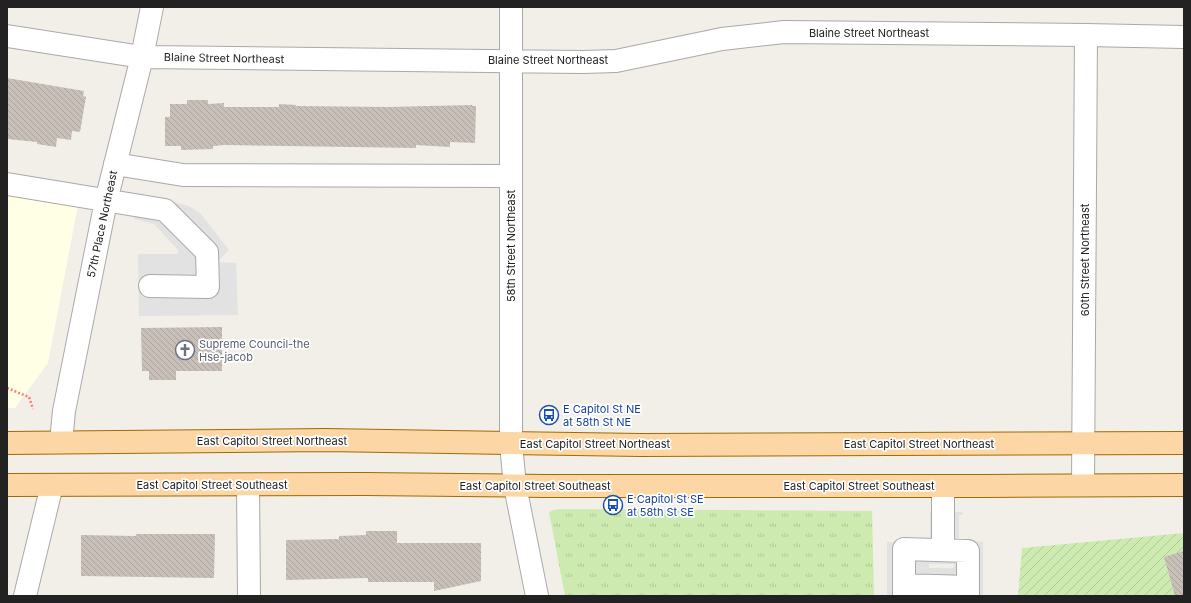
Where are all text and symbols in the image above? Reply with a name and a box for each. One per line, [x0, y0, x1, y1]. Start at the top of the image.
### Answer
street label: Blaine Street Northeast [809, 26, 930, 40]
street label: Blaine Street Northeast [164, 50, 285, 66]
street label: Blaine Street Northeast [488, 53, 609, 67]
street label: 57th Place Northeast [84, 169, 120, 279]
street label: 58th Street Northeast [504, 189, 518, 302]
street label: 60th Street Northeast [1078, 203, 1092, 316]
place label: Supreme Council-the Hse-jacob [199, 337, 310, 364]
church icon: Supreme Council-the Hse-jacob [174, 339, 196, 361]
place label: E Capitol St NE at 58th St NE [563, 402, 641, 429]
bus stop icon: E Capitol St NE at 58th St NE [538, 404, 560, 426]
street label: East Capitol Street Northeast [197, 434, 348, 448]
street label: East Capitol Street Northeast [520, 437, 671, 451]
street label: East Capitol Street Northeast [844, 437, 995, 451]
street label: East Capitol Street Southeast [136, 478, 288, 492]
street label: East Capitol Street Southeast [459, 479, 611, 493]
street label: East Capitol Street Southeast [783, 479, 935, 493]
place label: E Capitol St SE at 58th St SE [627, 492, 704, 519]
bus stop icon: E Capitol St SE at 58th St SE [602, 494, 624, 516]

